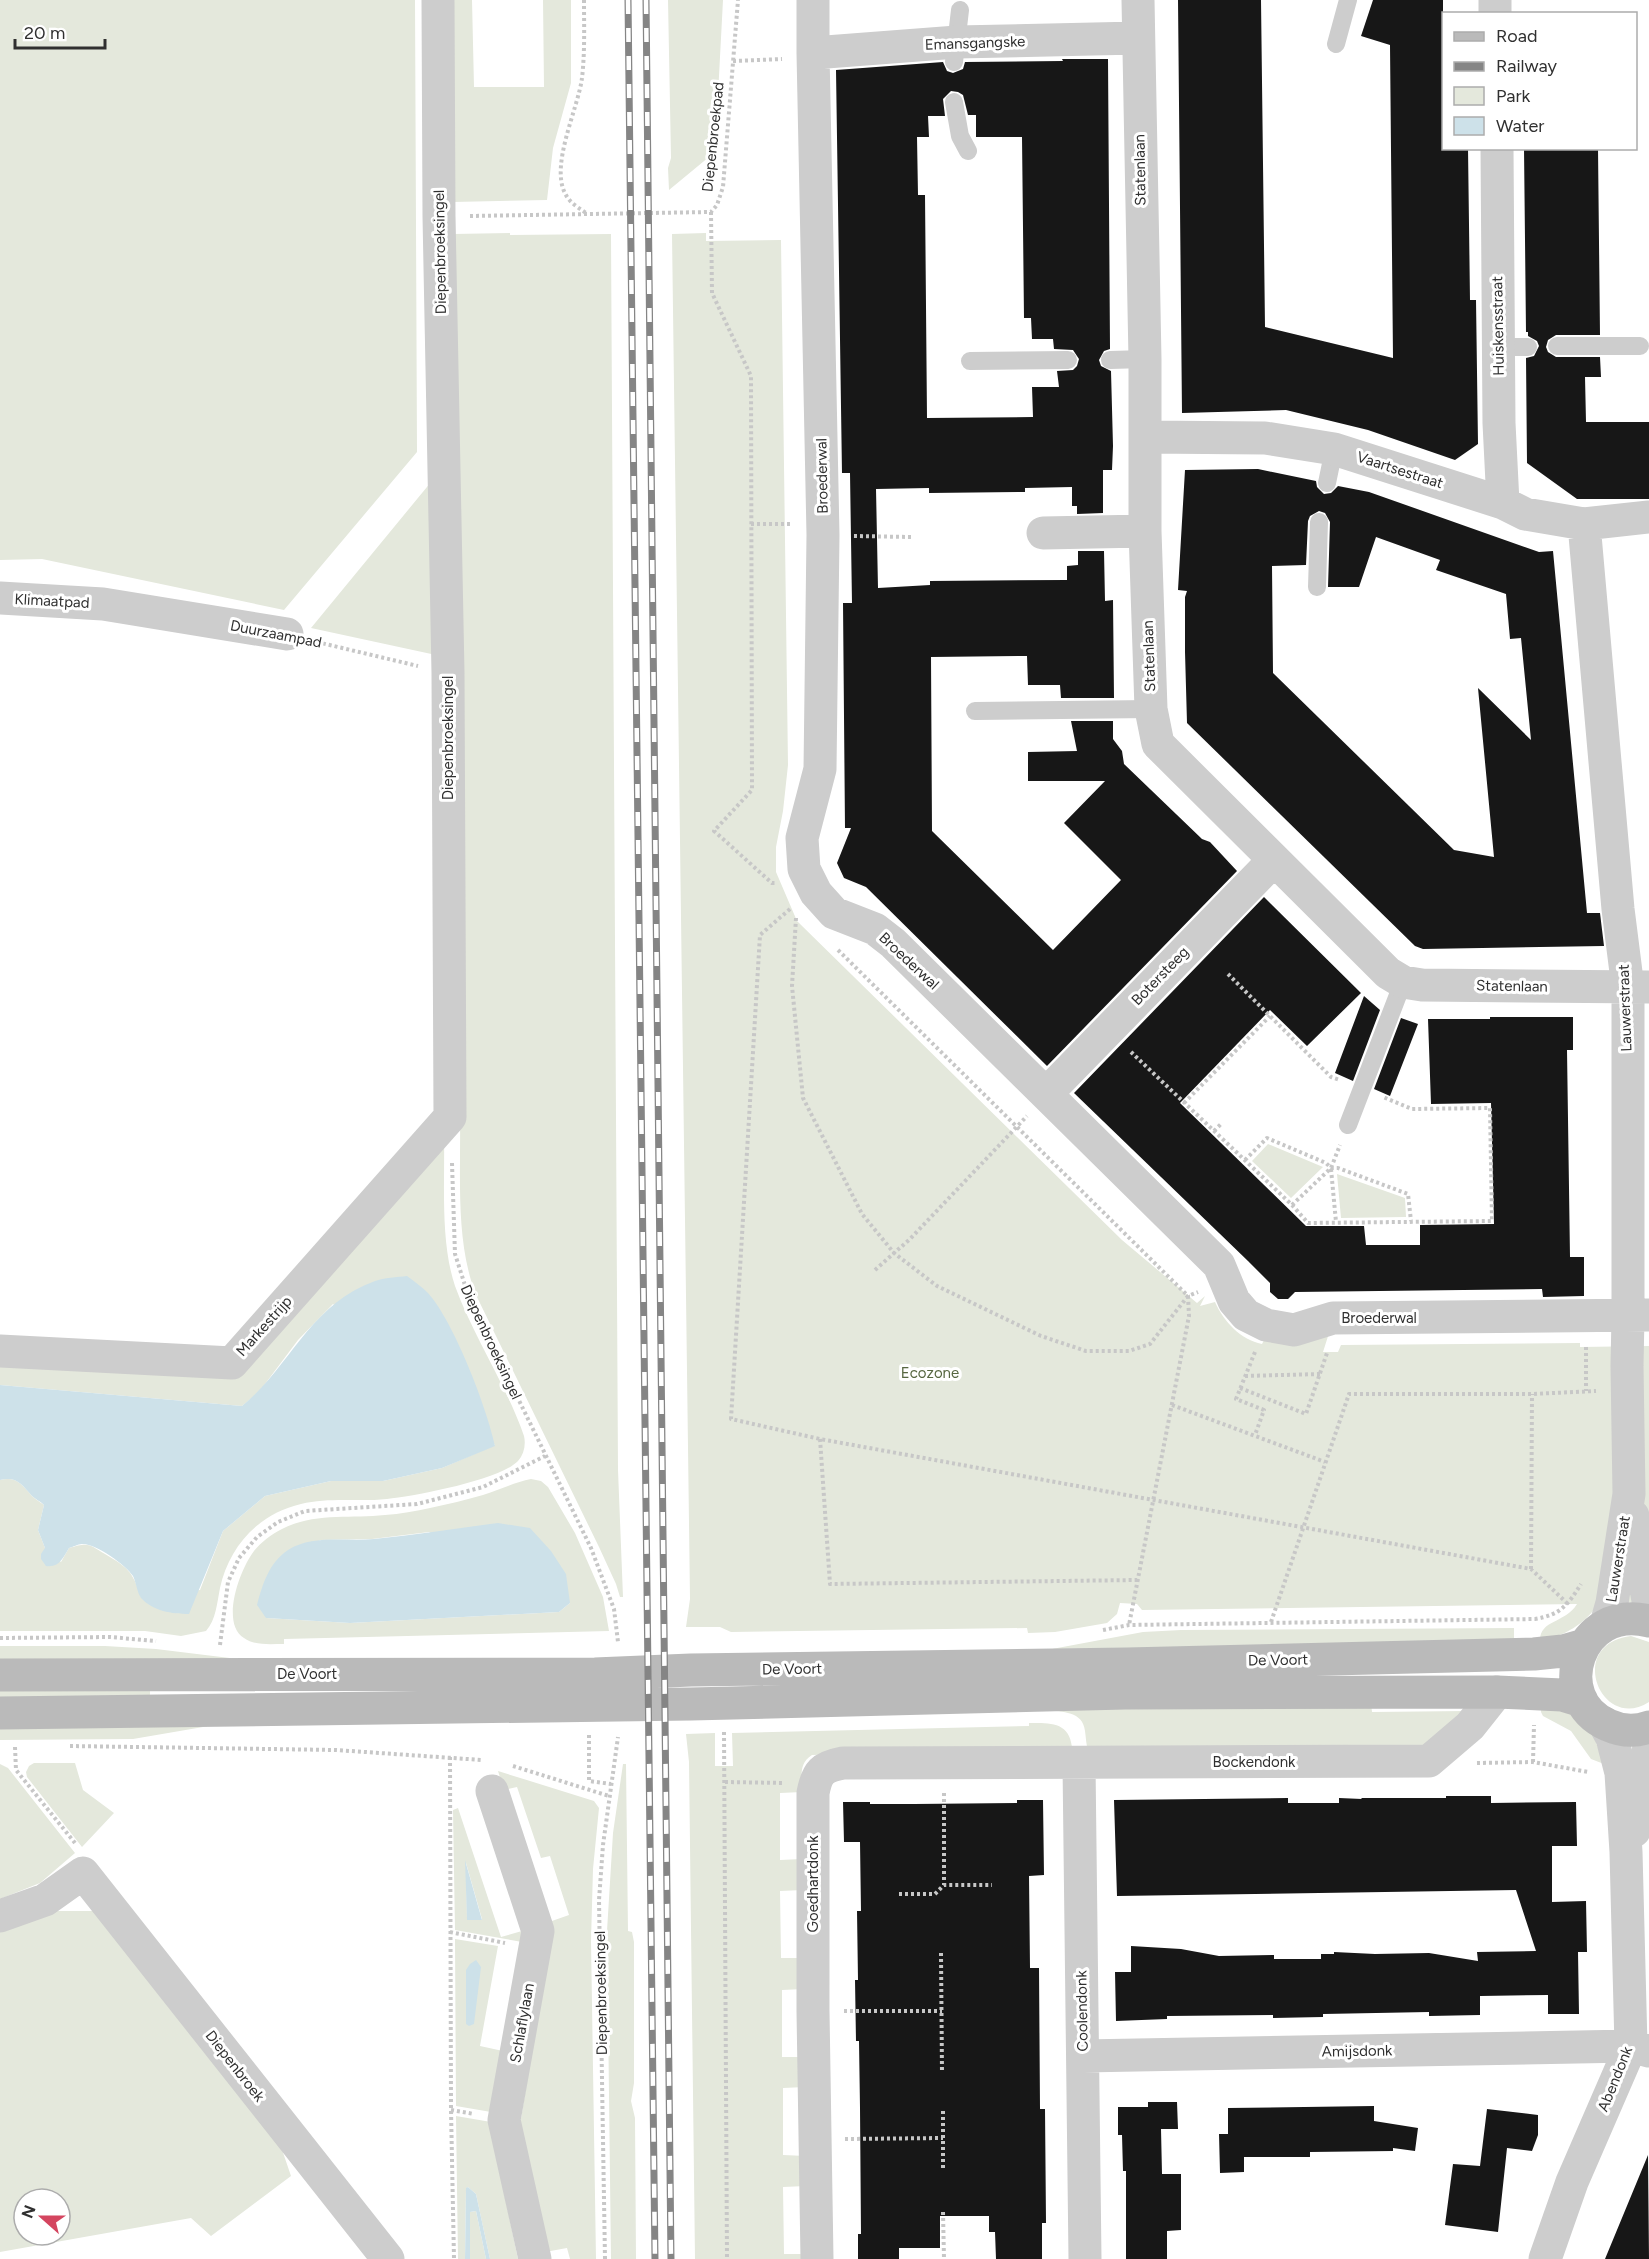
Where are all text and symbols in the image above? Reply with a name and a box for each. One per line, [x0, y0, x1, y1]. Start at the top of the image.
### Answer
scale bar [15, 12, 105, 50]
legend [1442, 12, 1637, 150]
text: 20 m [24, 22, 65, 44]
text: Road [1496, 25, 1537, 47]
street label: Emansgangske [924, 32, 1026, 54]
text: Railway [1496, 55, 1558, 77]
street label: Diepenbroekpad [698, 81, 728, 193]
text: Park [1496, 85, 1531, 107]
text: Water [1496, 115, 1544, 137]
street label: Statenlaan [1130, 134, 1150, 206]
street label: Diepenbroeksingel [430, 190, 450, 314]
street label: Huiskensstraat [1488, 276, 1508, 376]
street label: Broederwal [812, 438, 832, 514]
street label: Vaartsestraat [1355, 448, 1446, 493]
street label: Klimaatpad [14, 590, 90, 612]
street label: Duurzaampad [229, 616, 323, 652]
street label: Statenlaan [1139, 620, 1159, 692]
street label: Diepenbroeksingel [439, 676, 457, 800]
street label: Broederwal [875, 929, 943, 993]
street label: Botersteeg [1128, 943, 1192, 1009]
street label: Lauwerstraat [1614, 964, 1636, 1052]
street label: Statenlaan [1476, 976, 1548, 996]
street label: Diepenbroeksingel [457, 1282, 525, 1402]
street label: Markestrijp [232, 1292, 296, 1360]
street label: Broederwal [1341, 1309, 1417, 1327]
park label: Ecozone [901, 1364, 959, 1382]
street label: Lauwerstraat [1602, 1514, 1634, 1604]
street label: De Voort [1248, 1650, 1309, 1670]
street label: De Voort [762, 1659, 823, 1679]
street label: De Voort [277, 1665, 337, 1683]
street label: Bockendonk [1213, 1753, 1296, 1771]
street label: Goedhartdonk [804, 1835, 822, 1932]
street label: Diepenbroeksingel [591, 1931, 611, 2055]
street label: Coolendonk [1072, 1970, 1092, 2052]
street label: Schlaflylaan [506, 1982, 538, 2064]
street label: Diepenbroek [202, 2027, 269, 2106]
street label: Amijsdonk [1322, 2041, 1393, 2061]
street label: Abendonk [1594, 2043, 1636, 2114]
north arrow [12, 2187, 72, 2247]
text: N [17, 2203, 40, 2221]

